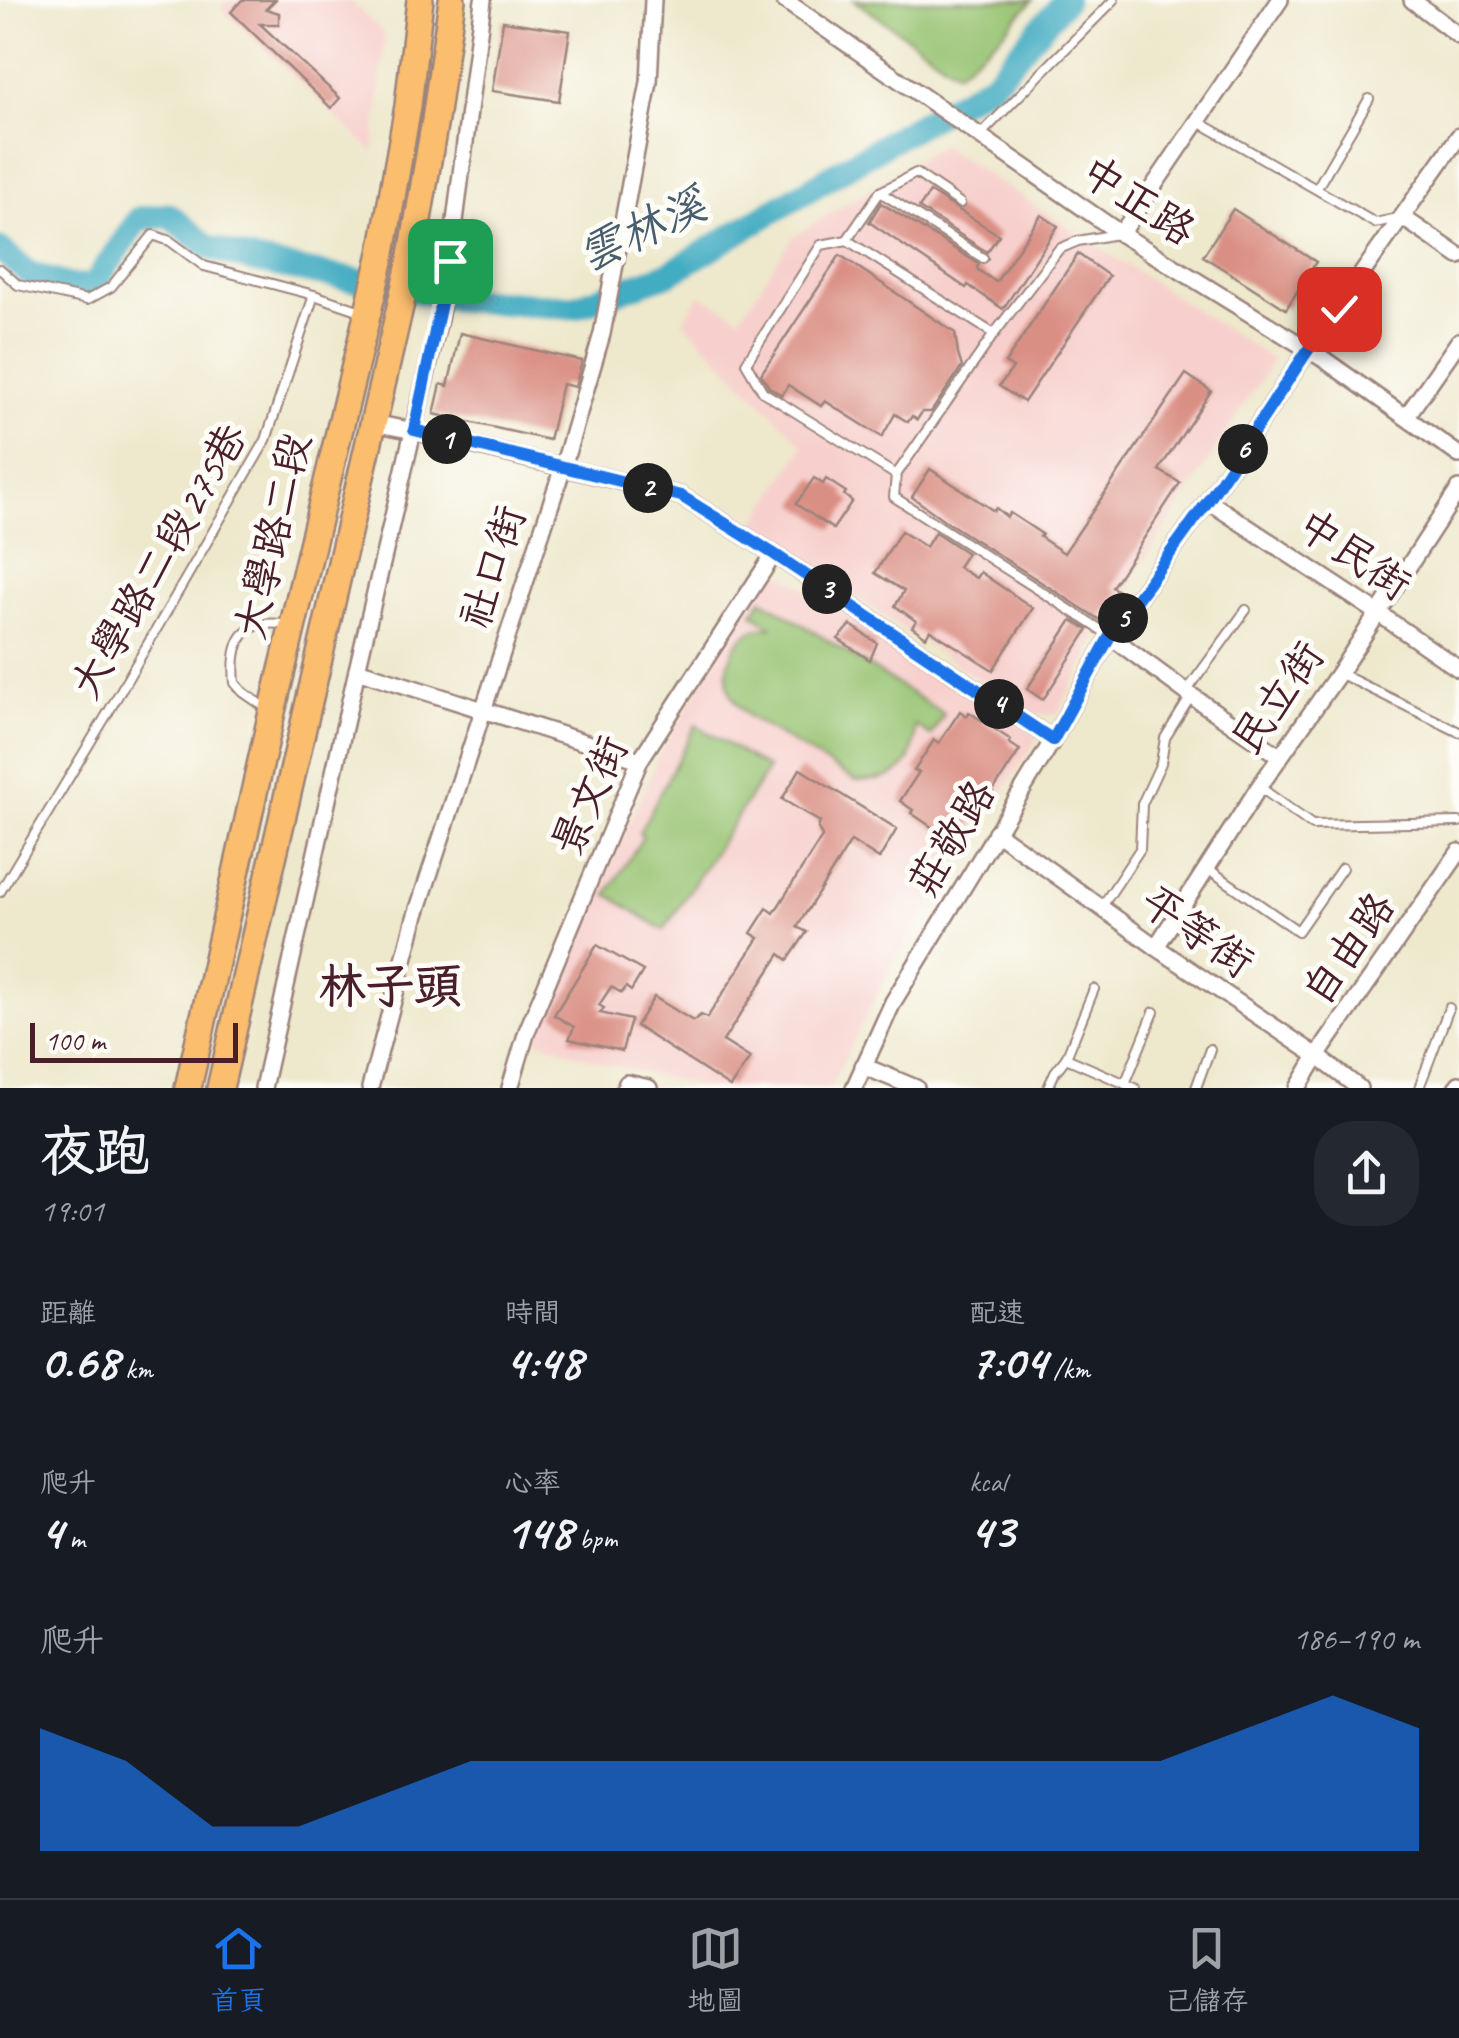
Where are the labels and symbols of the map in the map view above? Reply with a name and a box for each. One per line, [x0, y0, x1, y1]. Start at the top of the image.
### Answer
street label: 中正路 [1071, 144, 1205, 258]
water label: 雲林溪 [569, 175, 717, 284]
pin [408, 219, 493, 304]
pin [1297, 267, 1382, 352]
street label: 大學路二段275巷 [59, 414, 259, 708]
pin: 1 [422, 414, 472, 464]
pin: 6 [1218, 424, 1268, 474]
street label: 大學路二段 [224, 428, 322, 644]
pin: 2 [623, 463, 673, 513]
street label: 中民街 [1287, 498, 1421, 612]
street label: 社口街 [448, 499, 538, 635]
pin: 3 [802, 564, 852, 614]
pin: 5 [1098, 593, 1148, 643]
street label: 民立街 [1220, 631, 1336, 765]
pin: 4 [974, 679, 1024, 729]
street label: 景文街 [540, 728, 640, 864]
street label: 莊敬路 [897, 770, 1007, 906]
street label: 平等街 [1130, 874, 1264, 990]
street label: 自由路 [1291, 882, 1407, 1016]
district label: 林子頭 [318, 956, 462, 1016]
scale bar [30, 1018, 238, 1062]

